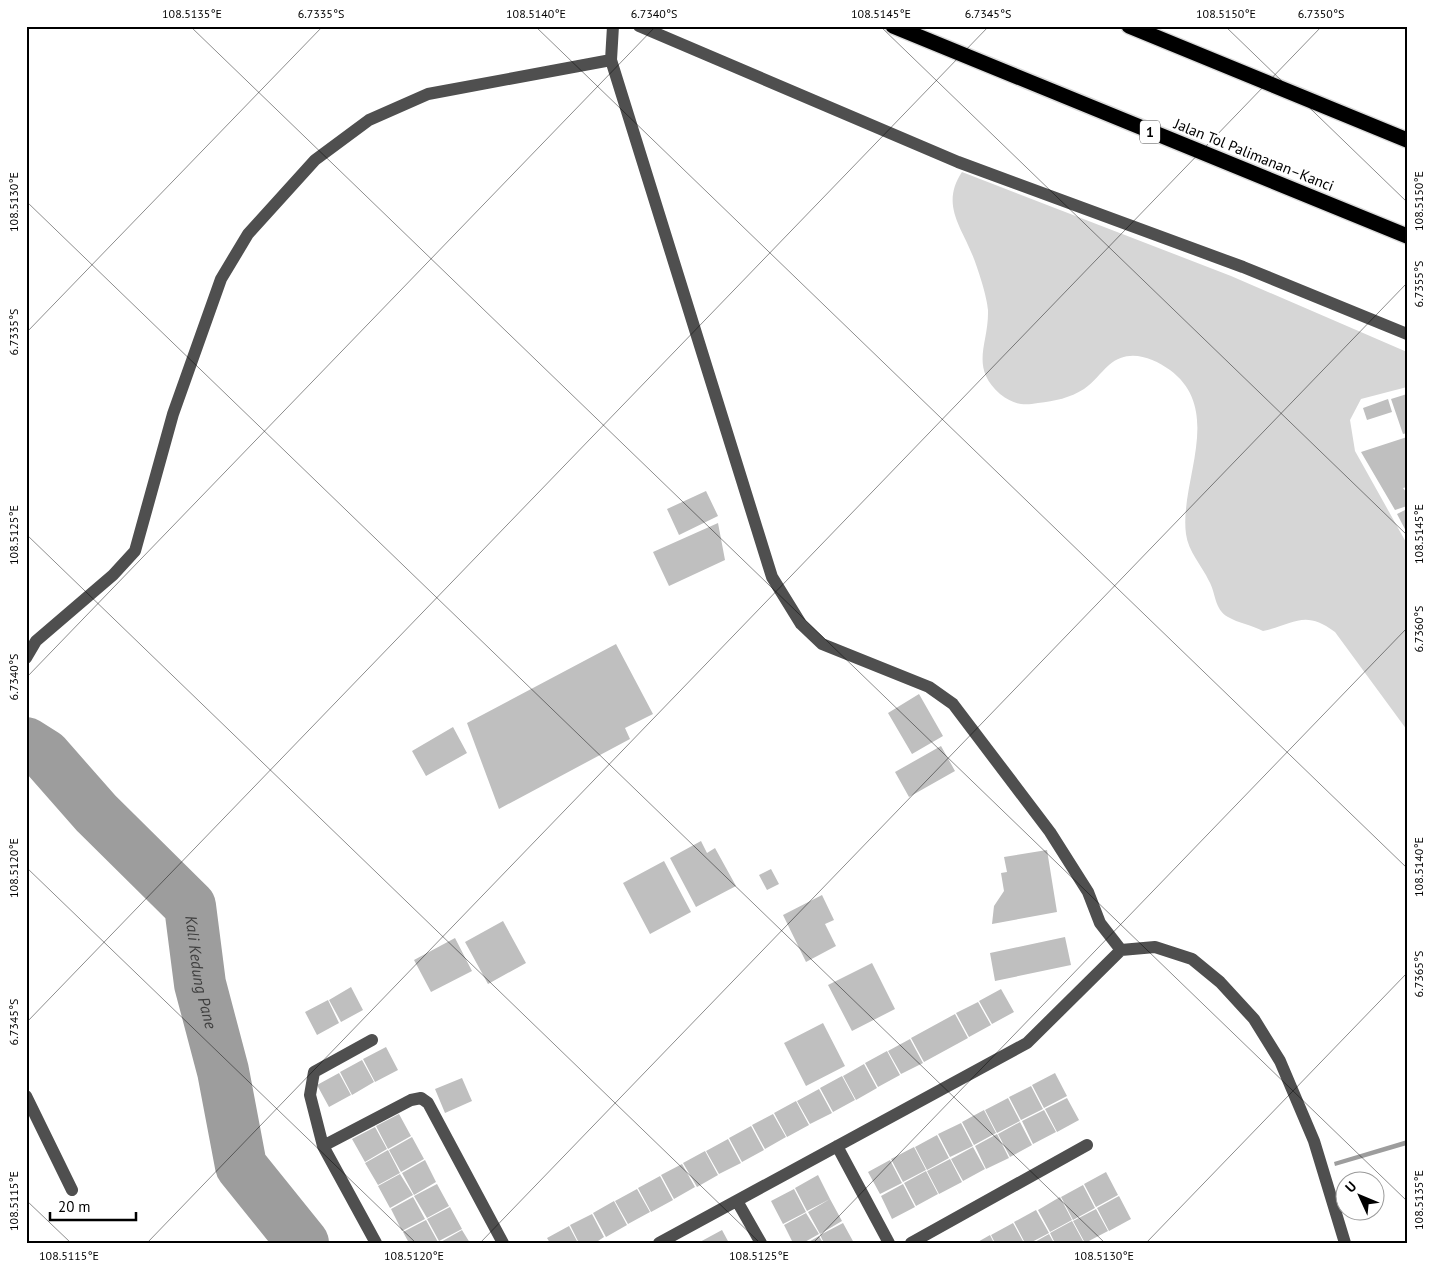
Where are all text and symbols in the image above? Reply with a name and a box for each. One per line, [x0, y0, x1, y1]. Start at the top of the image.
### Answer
text: 108.5135°E [162, 6, 222, 21]
text: 6.7335°S [298, 6, 344, 21]
text: 108.5140°E [506, 6, 566, 21]
text: 6.7340°S [631, 6, 677, 21]
text: 108.5145°E [851, 6, 911, 21]
text: 6.7345°S [965, 6, 1011, 21]
text: 108.5150°E [1196, 6, 1256, 21]
text: 6.7350°S [1298, 6, 1344, 21]
street label: Jalan Tol Palimanan–Kanci [1171, 113, 1337, 195]
road number: 1 [1140, 120, 1160, 144]
text: 108.5150°E [1411, 171, 1426, 231]
text: 108.5130°E [6, 172, 21, 232]
text: 6.7355°S [1411, 261, 1426, 307]
text: 6.7335°S [6, 309, 21, 355]
text: 108.5145°E [1411, 504, 1426, 564]
text: 108.5125°E [6, 505, 21, 565]
text: 6.7360°S [1411, 606, 1426, 652]
text: 6.7340°S [6, 654, 21, 700]
text: 108.5140°E [1411, 837, 1426, 897]
text: 108.5120°E [6, 838, 21, 898]
water label: Kali Kedung Pane [181, 914, 222, 1031]
text: 6.7365°S [1411, 951, 1426, 997]
text: 6.7345°S [6, 999, 21, 1045]
text: 108.5135°E [1411, 1170, 1426, 1230]
text: 108.5115°E [6, 1171, 21, 1231]
north arrow [1336, 1172, 1386, 1222]
text: U [1341, 1178, 1360, 1196]
scale bar [50, 1189, 136, 1221]
text: 20 m [58, 1197, 91, 1216]
text: 108.5115°E [39, 1248, 99, 1263]
text: 108.5120°E [384, 1248, 444, 1263]
text: 108.5125°E [729, 1248, 789, 1263]
text: 108.5130°E [1074, 1248, 1134, 1263]

